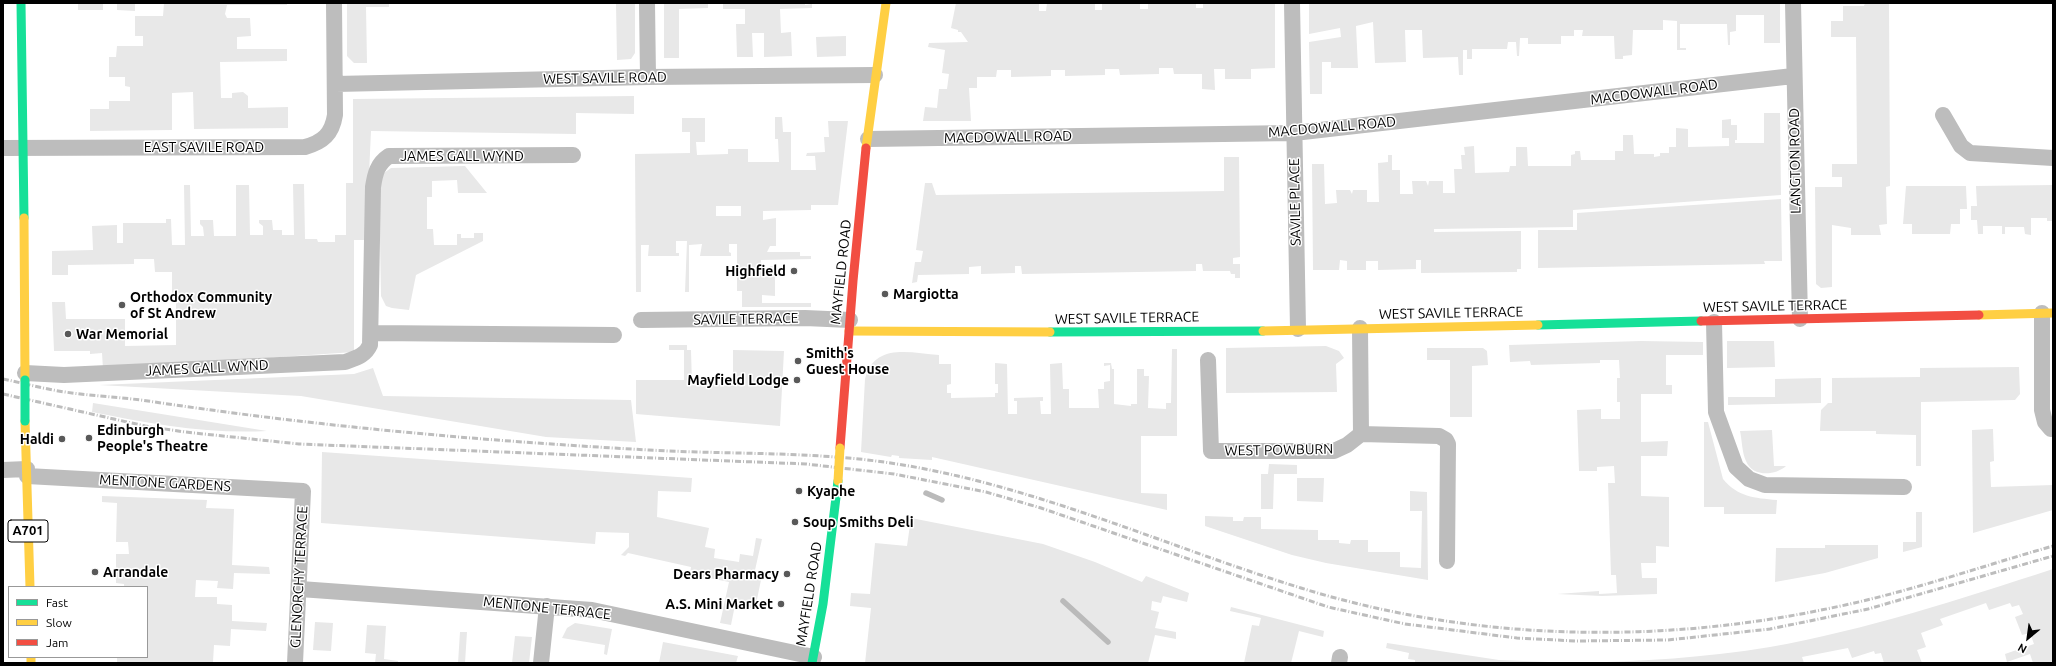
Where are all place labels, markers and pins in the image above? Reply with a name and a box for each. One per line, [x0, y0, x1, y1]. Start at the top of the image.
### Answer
place label: Highfield [725, 263, 786, 279]
marker: Highfield [789, 266, 799, 276]
place label: Margiotta [893, 286, 959, 302]
place label: Orthodox Community of St Andrew [130, 289, 272, 322]
marker: Margiotta [880, 289, 890, 299]
marker: Orthodox Community of St Andrew [117, 300, 127, 310]
place label: War Memorial [76, 326, 168, 342]
marker: War Memorial [63, 329, 73, 339]
place label: Smith's Guest House [806, 345, 889, 378]
marker: Smith's Guest House [793, 356, 803, 366]
place label: Mayfield Lodge [687, 372, 789, 388]
marker: Mayfield Lodge [792, 375, 802, 385]
place label: Edinburgh People's Theatre [97, 422, 208, 454]
place label: Haldi [20, 431, 54, 447]
marker: Edinburgh People's Theatre [84, 433, 94, 443]
marker: Haldi [57, 434, 67, 444]
place label: Kyaphe [807, 483, 855, 499]
marker: Kyaphe [794, 486, 804, 496]
place label: Soup Smiths Deli [803, 514, 914, 530]
marker: Soup Smiths Deli [790, 517, 800, 527]
place label: Arrandale [103, 564, 168, 580]
place label: Dears Pharmacy [673, 566, 779, 582]
marker: Arrandale [90, 567, 100, 577]
marker: Dears Pharmacy [782, 569, 792, 579]
place label: A.S. Mini Market [665, 596, 773, 612]
marker: A.S. Mini Market [776, 599, 786, 609]

